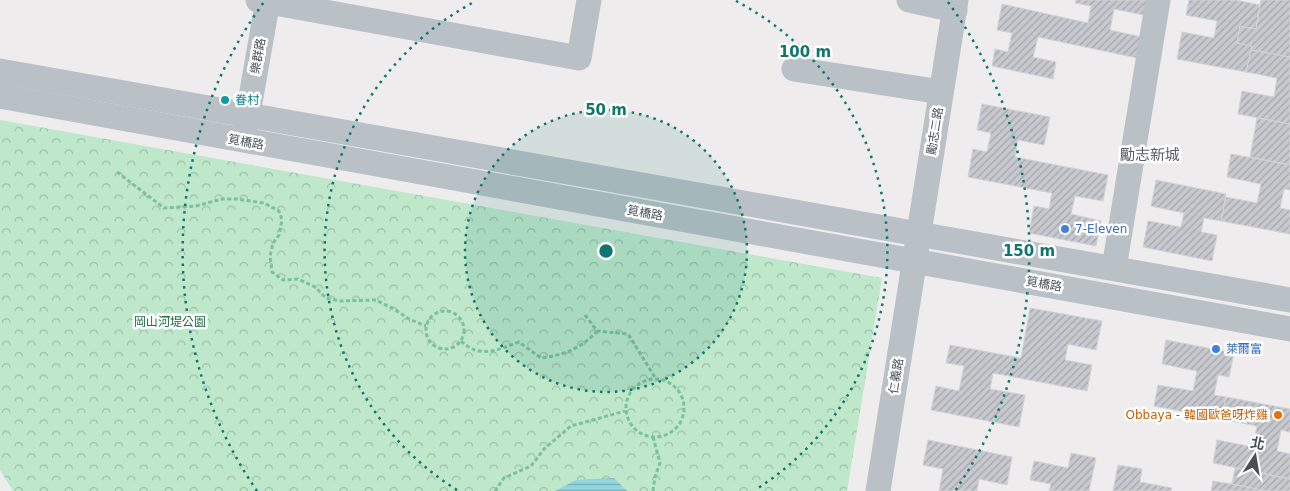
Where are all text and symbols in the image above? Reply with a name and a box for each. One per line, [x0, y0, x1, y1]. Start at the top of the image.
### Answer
street label: 樂群路 [248, 37, 268, 75]
text: 100 m [779, 43, 831, 61]
place label: 眷村 [235, 93, 260, 107]
marker: 眷村 [219, 94, 231, 106]
text: 50 m [585, 101, 627, 119]
street label: 勵志二路 [924, 106, 946, 156]
street label: 筧橋路 [227, 132, 265, 152]
district label: 勵志新城 [1120, 146, 1180, 164]
street label: 筧橋路 [626, 203, 664, 223]
place label: 7-Eleven [1075, 222, 1127, 236]
marker: 7-Eleven [1059, 223, 1071, 235]
centre of rings [597, 242, 615, 260]
text: 150 m [1003, 242, 1055, 260]
street label: 筧橋路 [1025, 274, 1063, 294]
park label: 岡山河堤公園 [134, 315, 206, 329]
place label: 萊爾富 [1226, 342, 1262, 356]
marker: 萊爾富 [1210, 343, 1222, 355]
street label: 仁義路 [886, 357, 906, 395]
place label: Obbaya - 韓國歐爸呀炸雞 [1126, 408, 1268, 422]
marker: Obbaya - 韓國歐爸呀炸雞 [1272, 409, 1284, 421]
north arrow [1230, 431, 1280, 481]
text: 北 [1249, 434, 1266, 453]

